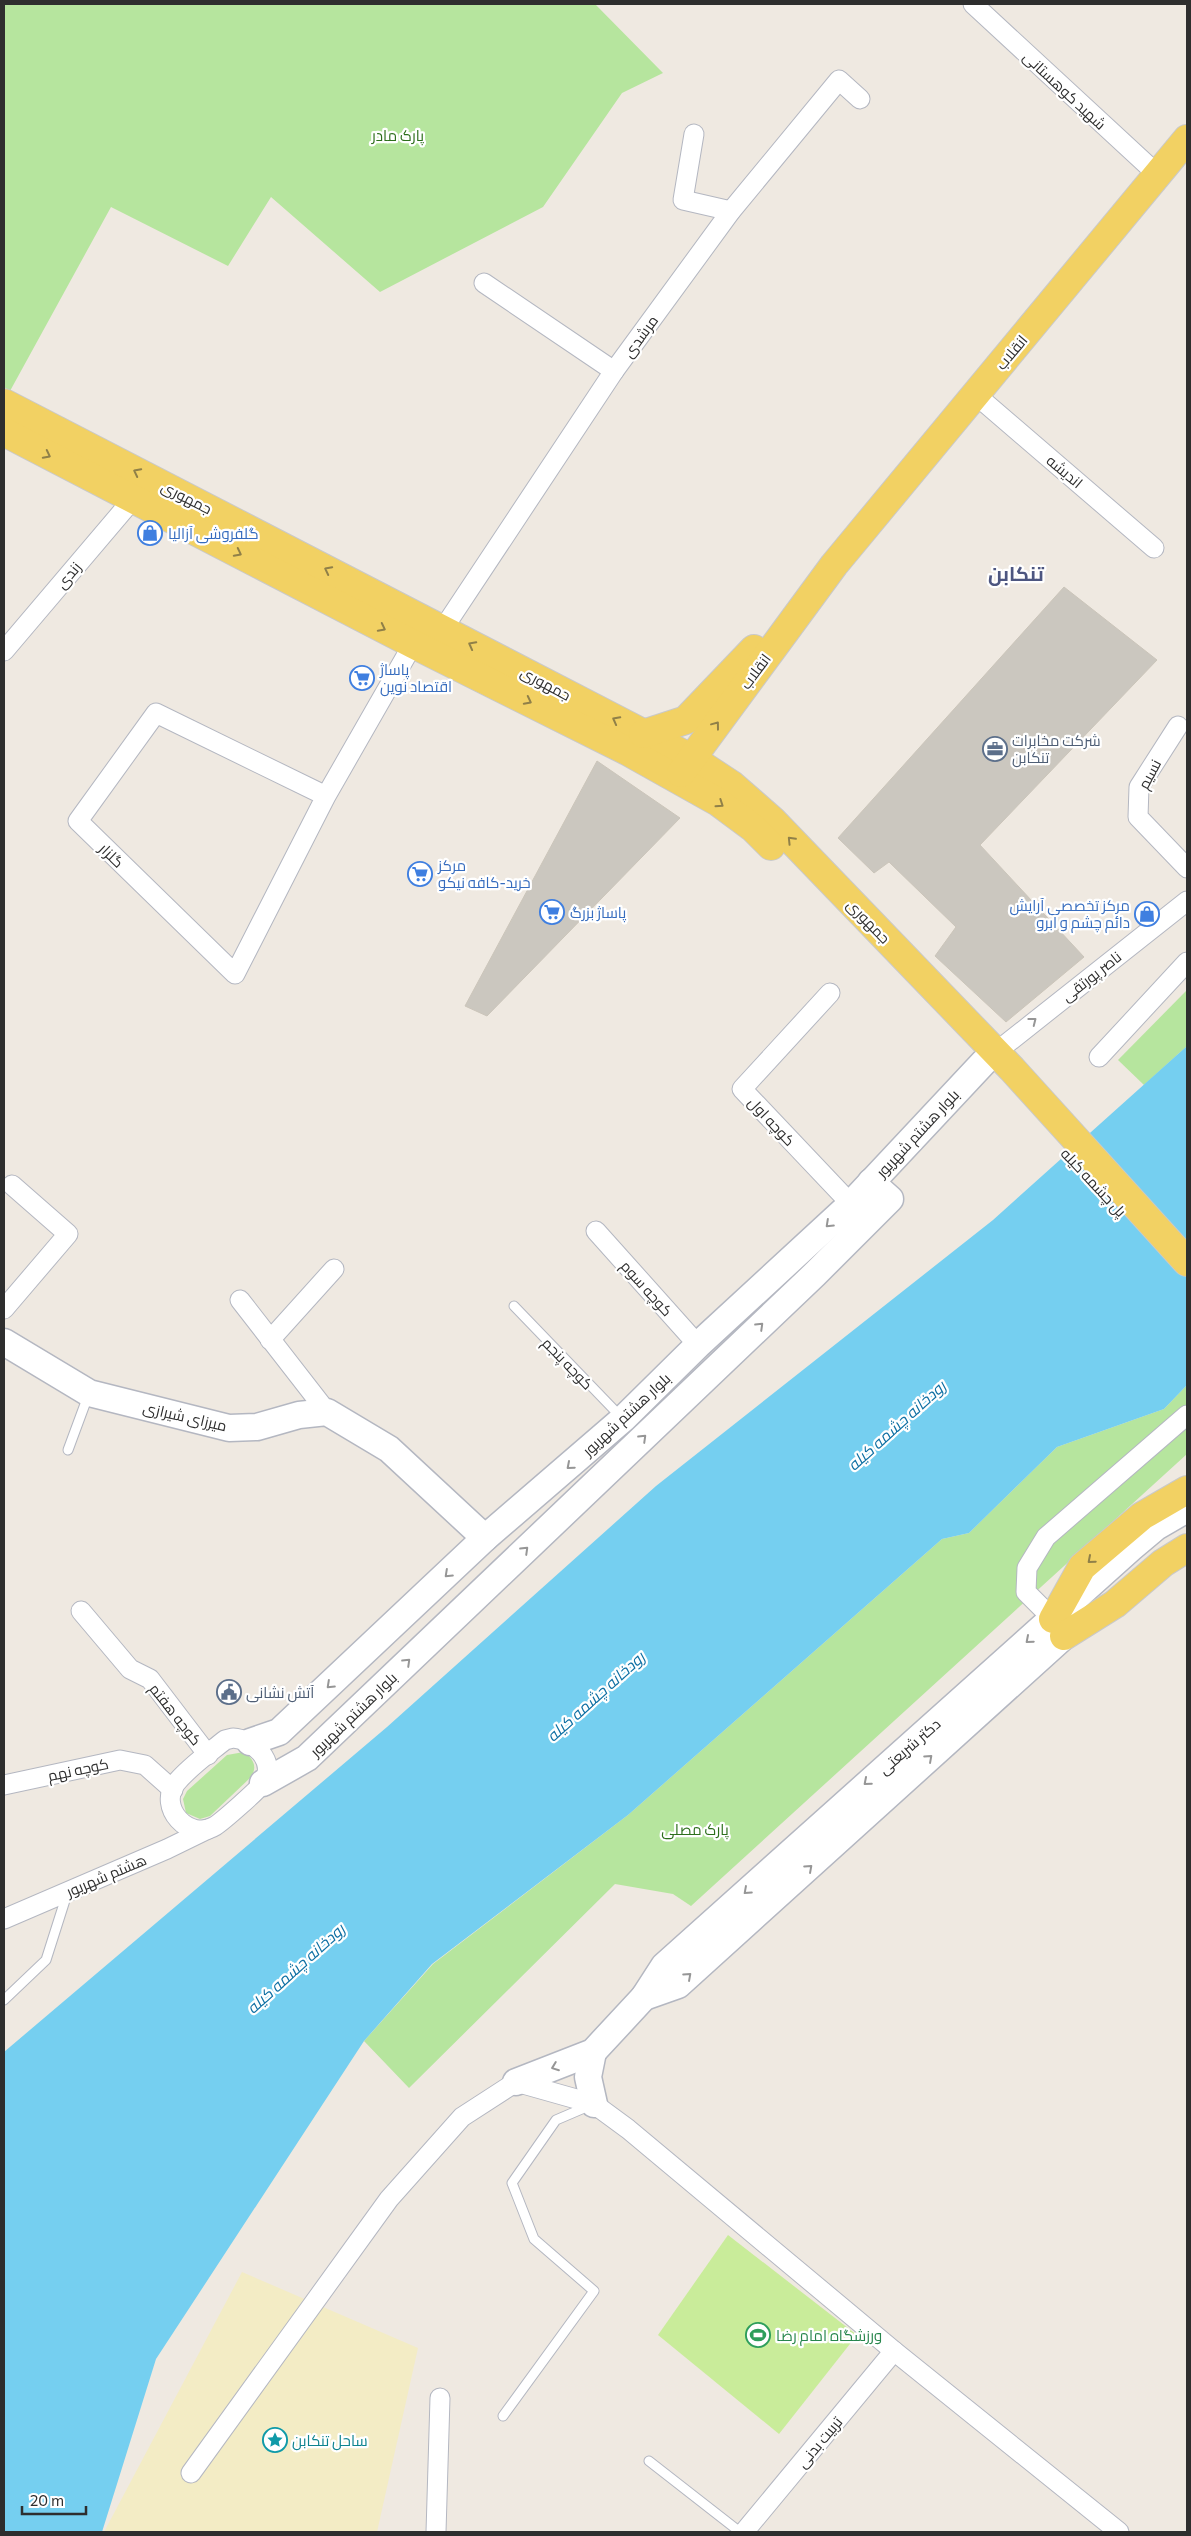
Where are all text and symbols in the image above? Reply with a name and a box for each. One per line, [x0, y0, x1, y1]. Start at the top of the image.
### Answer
street label: شهید کوهستانی [1019, 47, 1110, 134]
park label: پارک مادر [371, 126, 424, 146]
street label: مرشدی [619, 311, 663, 362]
street label: انقلاب [991, 331, 1031, 373]
one-way arrow [42, 449, 51, 459]
street label: اندیشه [1043, 451, 1087, 491]
one-way arrow [133, 468, 142, 478]
street label: جمهوری [158, 477, 215, 519]
shop icon: گلفروشی آزالیا [137, 520, 163, 546]
place label: گلفروشی آزالیا [168, 524, 259, 544]
one-way arrow [233, 547, 242, 557]
street label: زندی [52, 558, 86, 593]
district label: تنکابن [988, 561, 1045, 586]
one-way arrow [324, 566, 333, 576]
one-way arrow [377, 622, 386, 632]
one-way arrow [469, 641, 478, 651]
street label: انقلاب [736, 650, 774, 692]
place label: پاساژ اقتصاد نوین [379, 660, 452, 697]
street label: جمهوری [517, 662, 574, 705]
supermarket icon: پاساژ اقتصاد نوین [349, 665, 375, 691]
one-way arrow [522, 695, 531, 705]
one-way arrow [613, 716, 622, 726]
one-way arrow [710, 722, 718, 731]
place label: شرکت مخابرات تنکابن [1012, 731, 1101, 768]
office icon: شرکت مخابرات تنکابن [982, 736, 1008, 762]
street label: نسیم [1134, 756, 1166, 793]
one-way arrow [714, 798, 723, 807]
one-way arrow [788, 837, 797, 846]
street label: گلزار [95, 838, 128, 872]
place label: مرکز خرید-کافه نیکو [437, 856, 531, 892]
supermarket icon: مرکز خرید-کافه نیکو [407, 861, 433, 887]
street label: جمهوری [842, 895, 894, 948]
place label: مرکز تخصصی آرایش دائم چشم و ابرو [1010, 896, 1130, 933]
supermarket icon: پاساژ بزرگ [539, 899, 565, 925]
shop icon: مرکز تخصصی آرایش دائم چشم و ابرو [1134, 901, 1160, 927]
place label: پاساژ بزرگ [570, 903, 626, 923]
street label: ناصر پورتقی [1057, 947, 1126, 1007]
one-way arrow [1027, 1018, 1036, 1026]
street label: بلوار هشتم شهریور [871, 1085, 964, 1183]
street label: کوچه اول [743, 1093, 799, 1150]
street label: پل چشمه کیله [1056, 1144, 1130, 1221]
one-way arrow [826, 1218, 835, 1227]
street label: کوچه سوم [616, 1257, 677, 1321]
one-way arrow [755, 1323, 764, 1332]
street label: کوچه پنجم [537, 1333, 597, 1394]
street label: بلوار هشتم شهریور [578, 1369, 675, 1461]
water label: رودخانه چشمه کیله [843, 1375, 952, 1476]
street label: میرزای شیرازی [141, 1398, 229, 1436]
one-way arrow [637, 1435, 646, 1444]
one-way arrow [566, 1460, 575, 1469]
one-way arrow [519, 1547, 528, 1556]
one-way arrow [1088, 1554, 1097, 1563]
one-way arrow [445, 1568, 454, 1577]
one-way arrow [1025, 1634, 1034, 1643]
water label: رودخانه چشمه کیله [542, 1646, 651, 1747]
one-way arrow [402, 1659, 411, 1668]
street label: بلوار هشتم شهریور [305, 1668, 401, 1762]
street label: کوچه هفتم [145, 1679, 206, 1750]
public building icon: آتش نشانی [216, 1679, 242, 1705]
one-way arrow [326, 1679, 335, 1688]
place label: آتش نشانی [246, 1683, 314, 1703]
street label: دکتر شریعتی [874, 1714, 945, 1779]
street label: کوچه نهم [46, 1754, 110, 1786]
one-way arrow [923, 1755, 932, 1764]
one-way arrow [864, 1776, 873, 1785]
park label: پارک مصلی [661, 1820, 729, 1840]
street label: هشتم شهریور [62, 1850, 150, 1902]
one-way arrow [803, 1864, 812, 1873]
one-way arrow [743, 1885, 752, 1894]
water label: رودخانه چشمه کیله [242, 1918, 351, 2019]
one-way arrow [682, 1973, 691, 1982]
one-way arrow [551, 2061, 559, 2071]
sports icon: ورزشگاه امام رضا [745, 2322, 771, 2348]
place label: ورزشگاه امام رضا [776, 2326, 882, 2346]
street label: تربیت بدنی [792, 2413, 847, 2473]
place icon: ساحل تنکابن [262, 2427, 288, 2453]
place label: ساحل تنکابن [292, 2431, 368, 2451]
scale bar [22, 2484, 86, 2516]
text: 20 m [30, 2491, 64, 2509]

